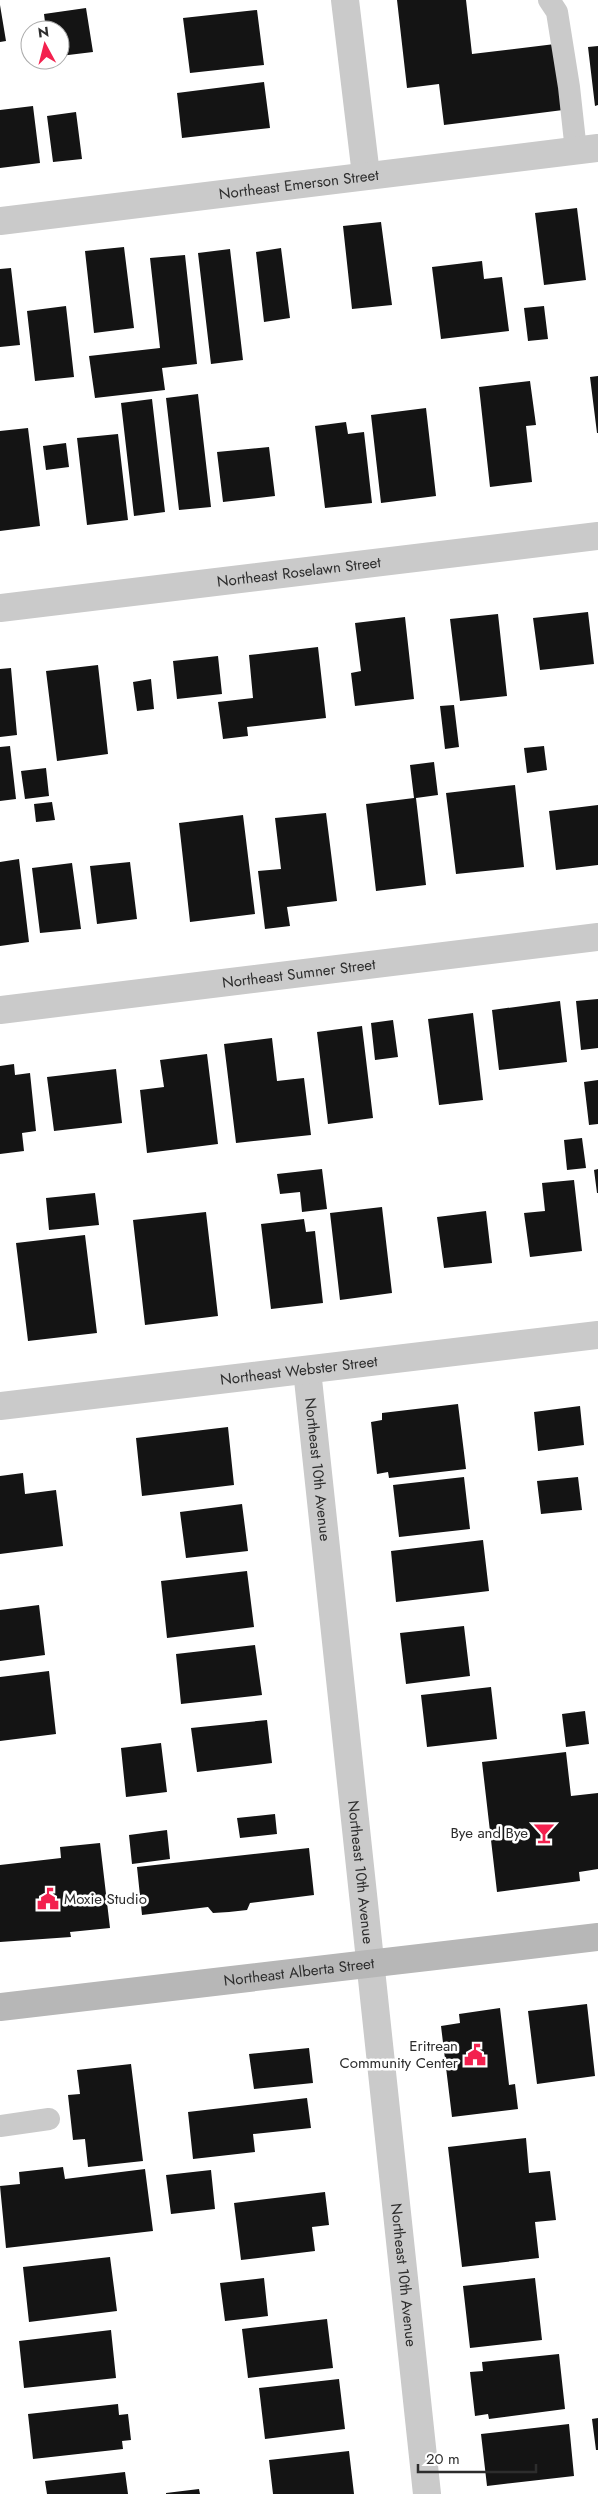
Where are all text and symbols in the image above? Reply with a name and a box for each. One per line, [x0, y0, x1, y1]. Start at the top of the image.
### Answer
north arrow [20, 20, 70, 70]
text: N [37, 21, 50, 43]
street label: Northeast Emerson Street [218, 164, 380, 205]
street label: Northeast Roselawn Street [216, 551, 382, 593]
street label: Northeast Sumner Street [221, 953, 377, 994]
street label: Northeast Webster Street [219, 1350, 379, 1391]
street label: Northeast 10th Avenue [299, 1397, 336, 1543]
street label: Northeast 10th Avenue [342, 1799, 379, 1945]
bar icon: Bye and Bye [531, 1820, 557, 1846]
place label: Bye and Bye [450, 1822, 528, 1844]
public building icon: Moxie Studio [35, 1886, 61, 1912]
place label: Moxie Studio [64, 1888, 147, 1910]
street label: Northeast Alberta Street [222, 1952, 376, 1992]
place label: Eritrean Community Center [339, 2035, 459, 2074]
public building icon: Eritrean Community Center [462, 2042, 488, 2068]
street label: Northeast 10th Avenue [385, 2202, 422, 2348]
scale bar [418, 2442, 536, 2474]
text: 20 m [426, 2448, 460, 2470]

